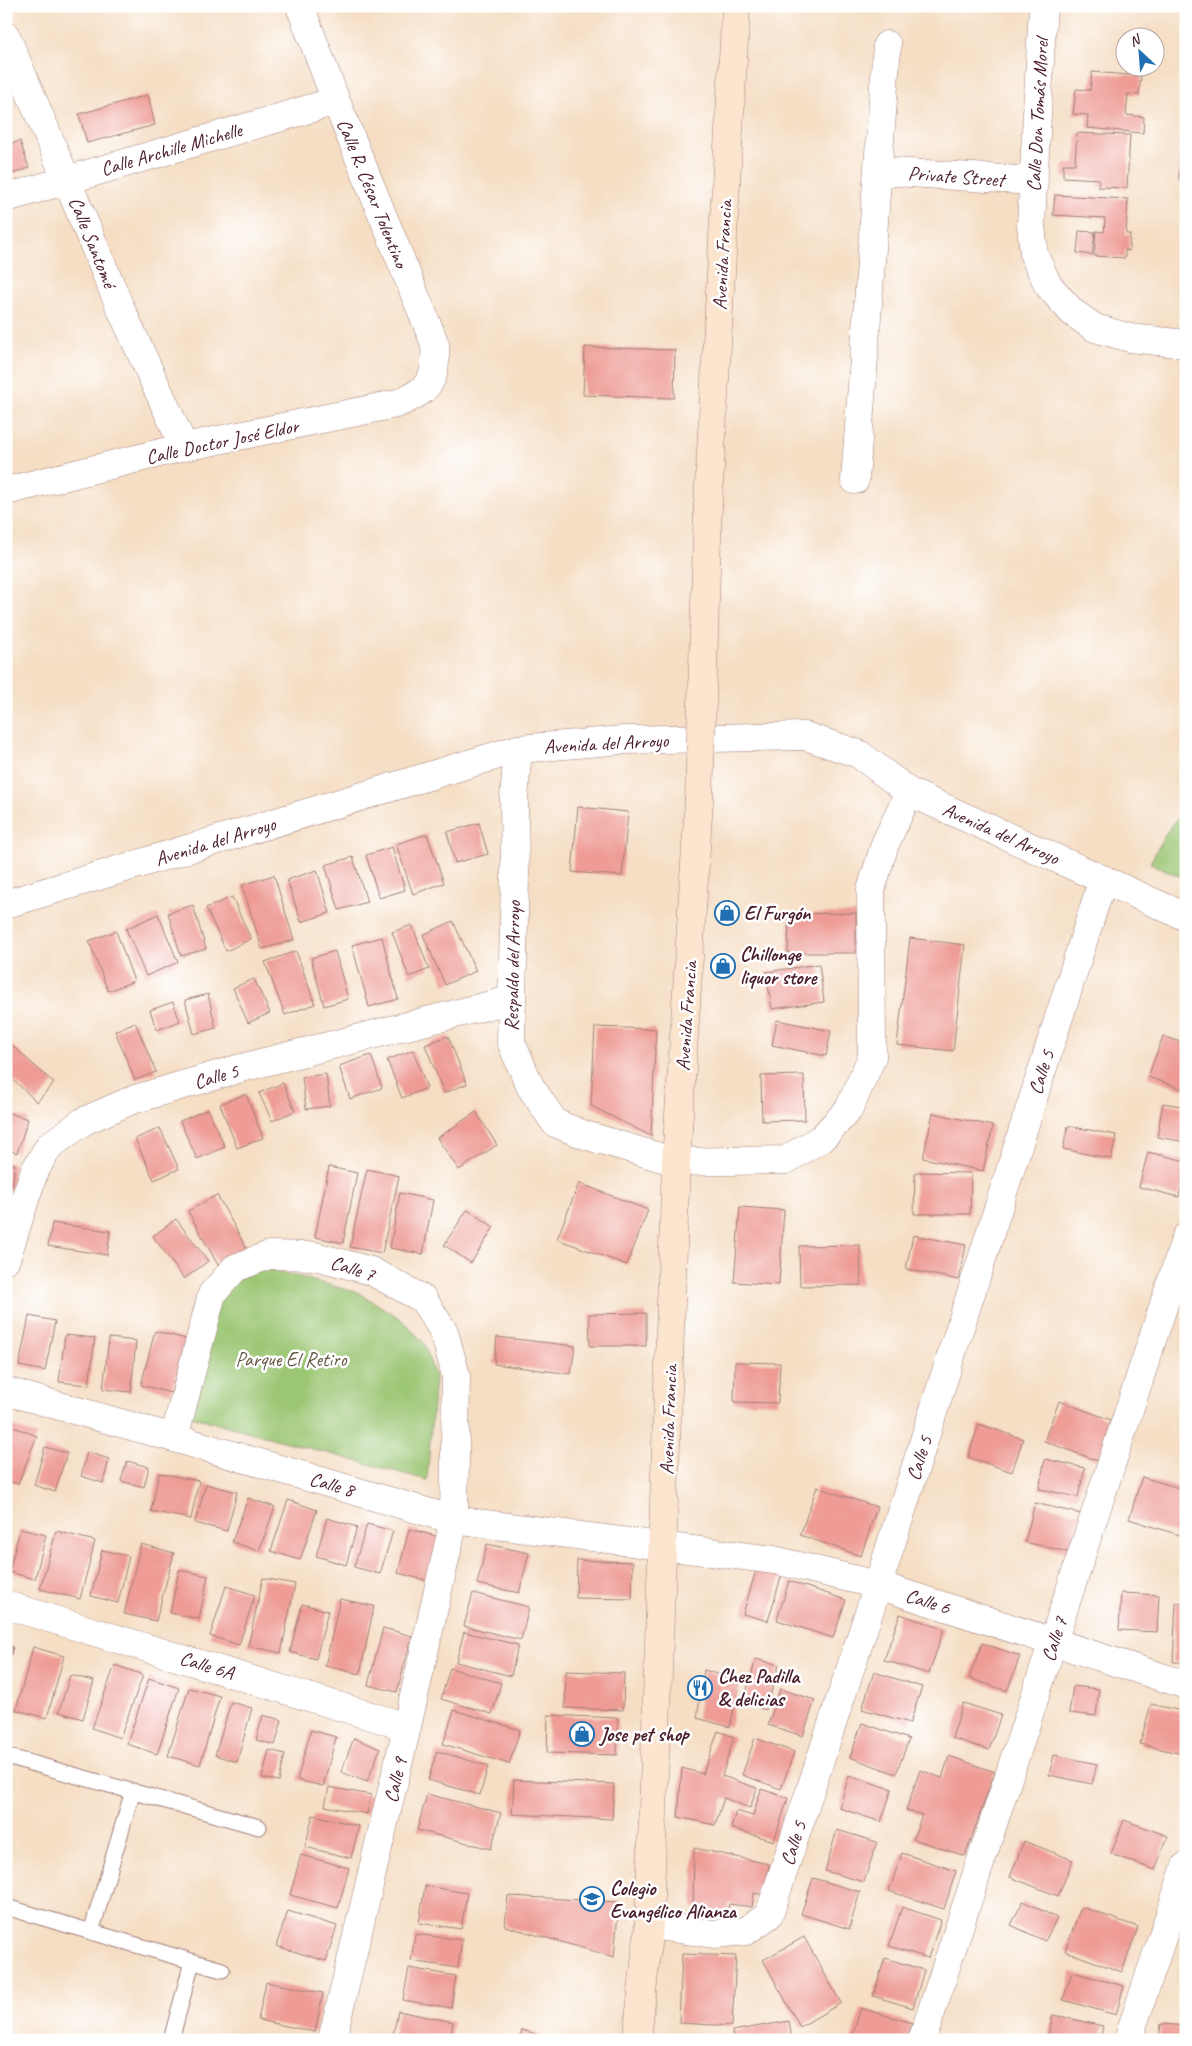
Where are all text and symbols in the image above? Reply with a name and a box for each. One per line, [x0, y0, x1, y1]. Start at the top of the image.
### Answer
north arrow [1114, 28, 1164, 78]
text: N [1127, 30, 1144, 50]
street label: Calle Don Tomás Morel [1021, 34, 1054, 192]
street label: Calle R. César Tolentino [331, 115, 415, 273]
street label: Calle Archille Michelle [98, 117, 246, 182]
street label: Private Street [907, 161, 1008, 193]
street label: Calle Santomé [63, 193, 123, 294]
street label: Avenida Francia [707, 198, 738, 311]
street label: Calle Doctor José Eldor [143, 413, 303, 470]
street label: Avenida del Arroyo [543, 728, 670, 759]
street label: Avenida del Arroyo [939, 797, 1064, 871]
street label: Avenida del Arroyo [152, 811, 279, 872]
street label: Respaldo del Arroyo [499, 900, 526, 1031]
shop icon: El Furgón [714, 900, 740, 926]
place label: El Furgón [744, 901, 811, 926]
place label: Chillonge liquor store [740, 942, 818, 990]
shop icon: Chillonge liquor store [710, 953, 736, 979]
street label: Avenida Francia [670, 959, 703, 1072]
street label: Calle 5 [1023, 1046, 1061, 1098]
street label: Calle 5 [191, 1058, 242, 1095]
street label: Calle 7 [327, 1250, 379, 1288]
park label: Parque El Retiro [235, 1347, 348, 1372]
street label: Avenida Francia [654, 1363, 683, 1475]
street label: Calle 5 [901, 1432, 939, 1484]
street label: Calle 8 [307, 1466, 359, 1503]
street label: Calle 6 [902, 1583, 954, 1621]
street label: Calle 7 [1036, 1613, 1074, 1665]
street label: Calle 6A [177, 1645, 238, 1686]
place label: Chez Padilla & delicias [718, 1664, 801, 1712]
restaurant icon: Chez Padilla & delicias [687, 1675, 713, 1701]
shop icon: Jose pet shop [569, 1721, 595, 1747]
place label: Jose pet shop [598, 1722, 690, 1747]
street label: Calle 9 [378, 1753, 413, 1805]
street label: Calle 5 [775, 1817, 813, 1869]
place label: Colegio Evangélico Alianza [610, 1876, 738, 1924]
school or university icon: Colegio Evangélico Alianza [579, 1886, 605, 1912]

